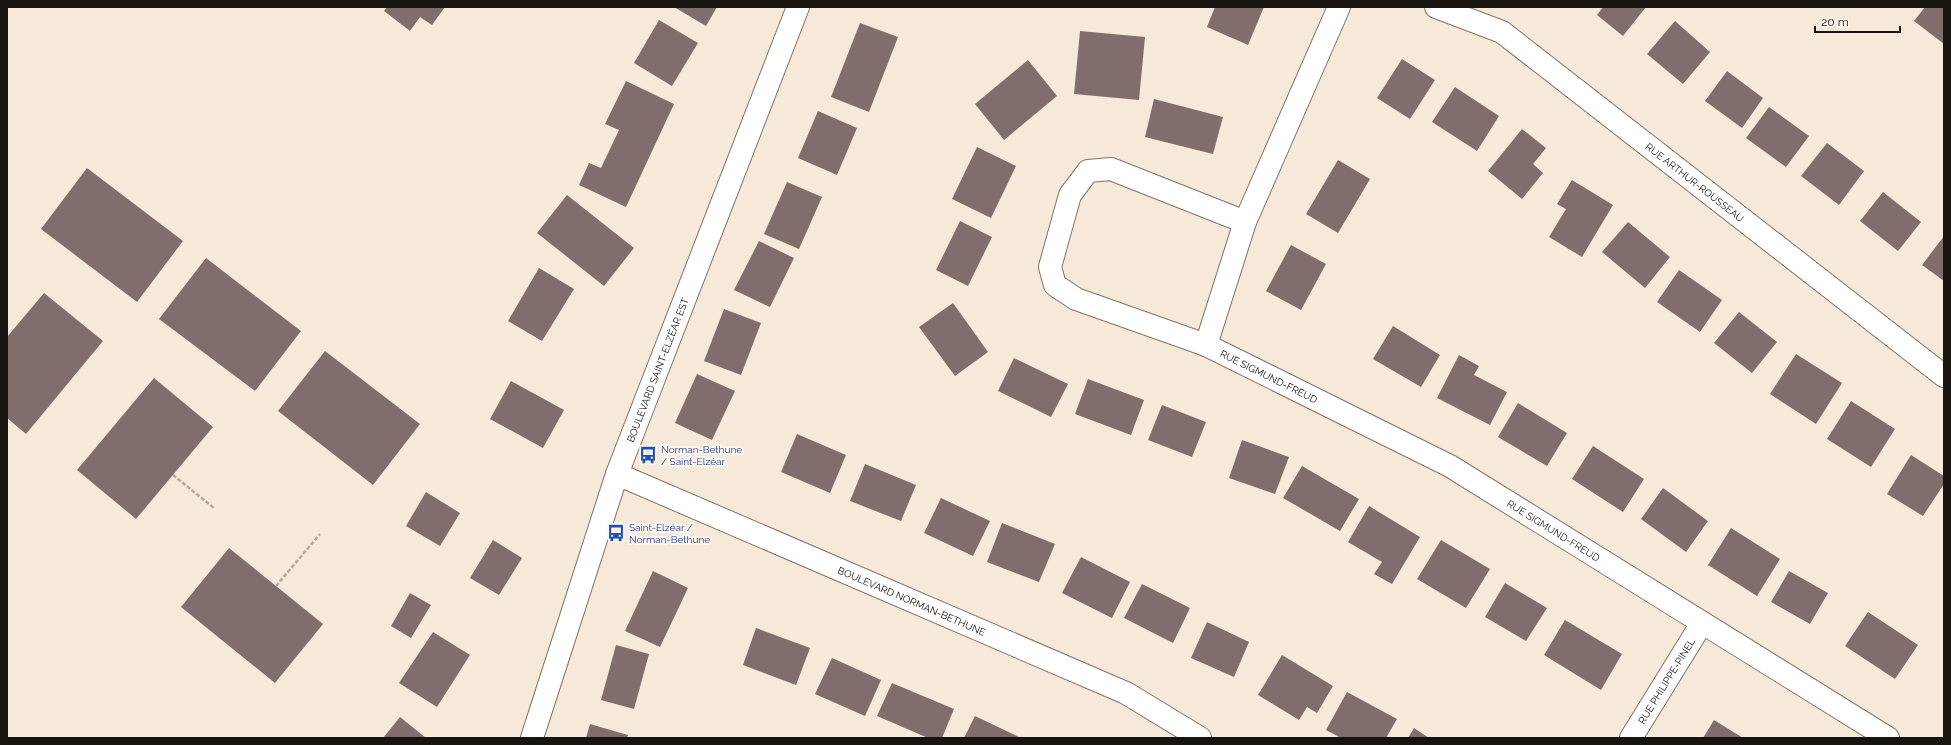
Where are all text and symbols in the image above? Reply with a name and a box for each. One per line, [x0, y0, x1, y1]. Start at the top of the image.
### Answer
scale bar [1815, 8, 1900, 34]
text: 20 m [1821, 15, 1849, 29]
street label: RUE ARTHUR-ROUSSEAU [1643, 141, 1746, 224]
street label: BOULEVARD SAINT-ELZÉAR EST [625, 296, 691, 444]
street label: RUE SIGMUND-FREUD [1218, 348, 1319, 405]
place label: Norman-Bethune / Saint-Elzéar [661, 444, 742, 467]
bus stop icon: Norman-Bethune / Saint-Elzéar [638, 445, 658, 465]
street label: RUE SIGMUND-FREUD [1505, 498, 1602, 564]
place label: Saint-Elzéar / Norman-Bethune [629, 522, 710, 545]
bus stop icon: Saint-Elzéar / Norman-Bethune [606, 523, 626, 543]
street label: BOULEVARD NORMAN-BETHUNE [836, 565, 987, 638]
street label: RUE PHILIPPE-PINEL [1636, 636, 1697, 726]

